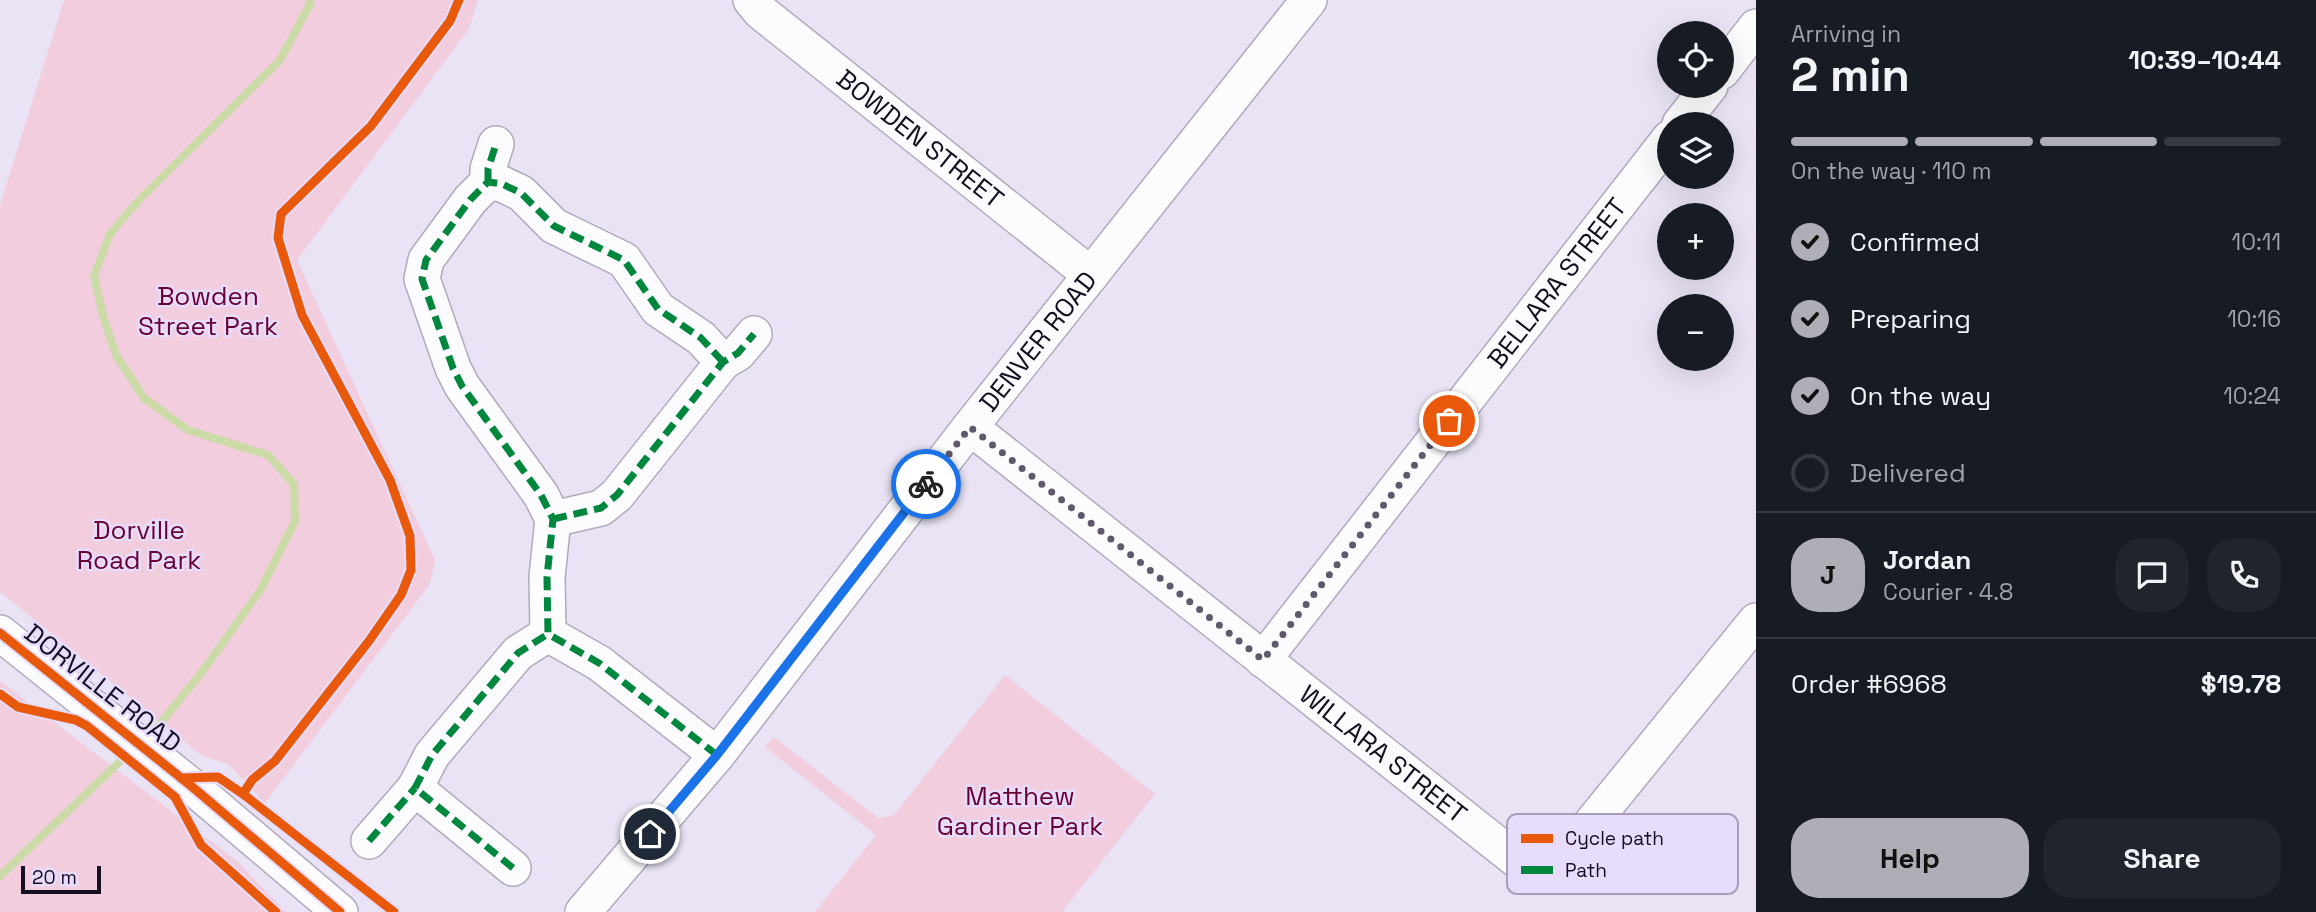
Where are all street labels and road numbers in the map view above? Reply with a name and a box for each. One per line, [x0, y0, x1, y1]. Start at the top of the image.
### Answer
street label: BOWDEN STREET [830, 62, 1011, 216]
street label: BELLARA STREET [1480, 191, 1634, 375]
street label: DENVER ROAD [972, 264, 1104, 419]
street label: DORVILLE ROAD [18, 616, 188, 760]
street label: WILLARA STREET [1292, 677, 1474, 831]

